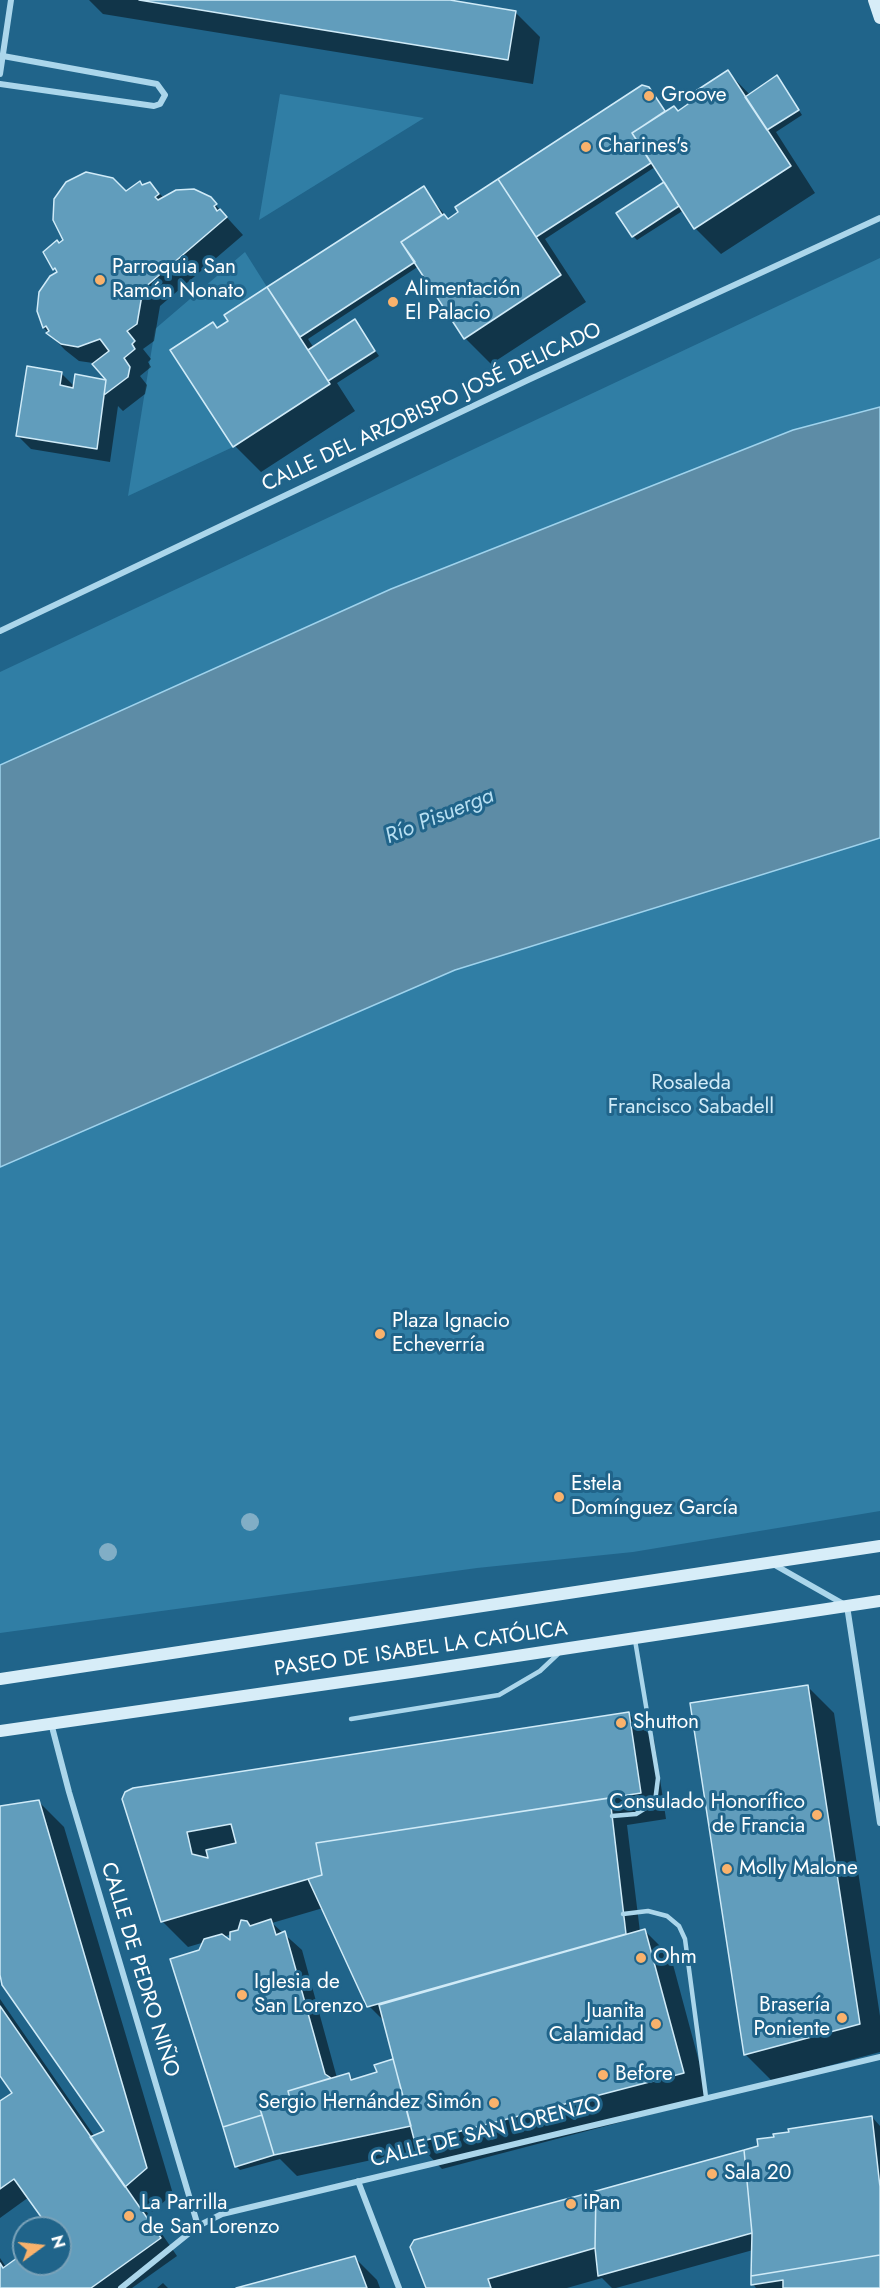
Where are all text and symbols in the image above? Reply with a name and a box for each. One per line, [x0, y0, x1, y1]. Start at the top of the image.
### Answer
place label: Groove [661, 83, 727, 109]
marker: Groove [642, 89, 656, 103]
place label: Charines's [598, 134, 688, 160]
marker: Charines's [579, 140, 593, 154]
place label: Parroquia San Ramón Nonato [112, 255, 244, 305]
marker: Parroquia San Ramón Nonato [93, 273, 107, 287]
place label: Alimentación El Palacio [405, 277, 520, 327]
marker: Alimentación El Palacio [386, 295, 400, 309]
street label: CALLE DEL ARZOBISPO JOSÉ DELICADO [258, 318, 606, 498]
water label: Río Pisuerga [382, 783, 498, 851]
park label: Rosaleda Francisco Sabadell [608, 1071, 774, 1121]
place label: Plaza Ignacio Echeverría [392, 1309, 510, 1359]
marker: Plaza Ignacio Echeverría [373, 1327, 387, 1341]
place label: Estela Domínguez García [571, 1472, 738, 1522]
marker: Estela Domínguez García [552, 1490, 566, 1504]
street label: PASEO DE ISABEL LA CATÓLICA [273, 1617, 569, 1683]
place label: Shutton [633, 1710, 699, 1736]
marker: Shutton [614, 1716, 628, 1730]
place label: Consulado Honorífico de Francia [609, 1790, 805, 1840]
marker: Consulado Honorífico de Francia [810, 1808, 824, 1822]
place label: Molly Malone [739, 1856, 858, 1882]
street label: CALLE DE PEDRO NIÑO [94, 1860, 184, 2080]
marker: Molly Malone [720, 1862, 734, 1876]
place label: Ohm [653, 1945, 697, 1971]
marker: Ohm [634, 1951, 648, 1965]
place label: Iglesia de San Lorenzo [254, 1970, 363, 2020]
marker: Iglesia de San Lorenzo [235, 1988, 249, 2002]
place label: Brasería Poniente [753, 1993, 830, 2043]
place label: Juanita Calamidad [549, 1999, 644, 2049]
marker: Brasería Poniente [835, 2011, 849, 2025]
marker: Juanita Calamidad [649, 2017, 663, 2031]
place label: Before [615, 2062, 673, 2088]
marker: Before [596, 2068, 610, 2082]
place label: Sergio Hernández Simón [258, 2090, 482, 2116]
street label: CALLE DE SAN LORENZO [368, 2092, 604, 2174]
marker: Sergio Hernández Simón [487, 2096, 501, 2110]
place label: Sala 20 [724, 2161, 791, 2187]
marker: Sala 20 [705, 2167, 719, 2181]
place label: La Parrilla de San Lorenzo [141, 2191, 279, 2241]
place label: iPan [583, 2191, 620, 2217]
marker: iPan [564, 2197, 578, 2211]
marker: La Parrilla de San Lorenzo [122, 2209, 136, 2223]
north arrow [12, 2216, 72, 2276]
text: N [45, 2233, 71, 2251]

